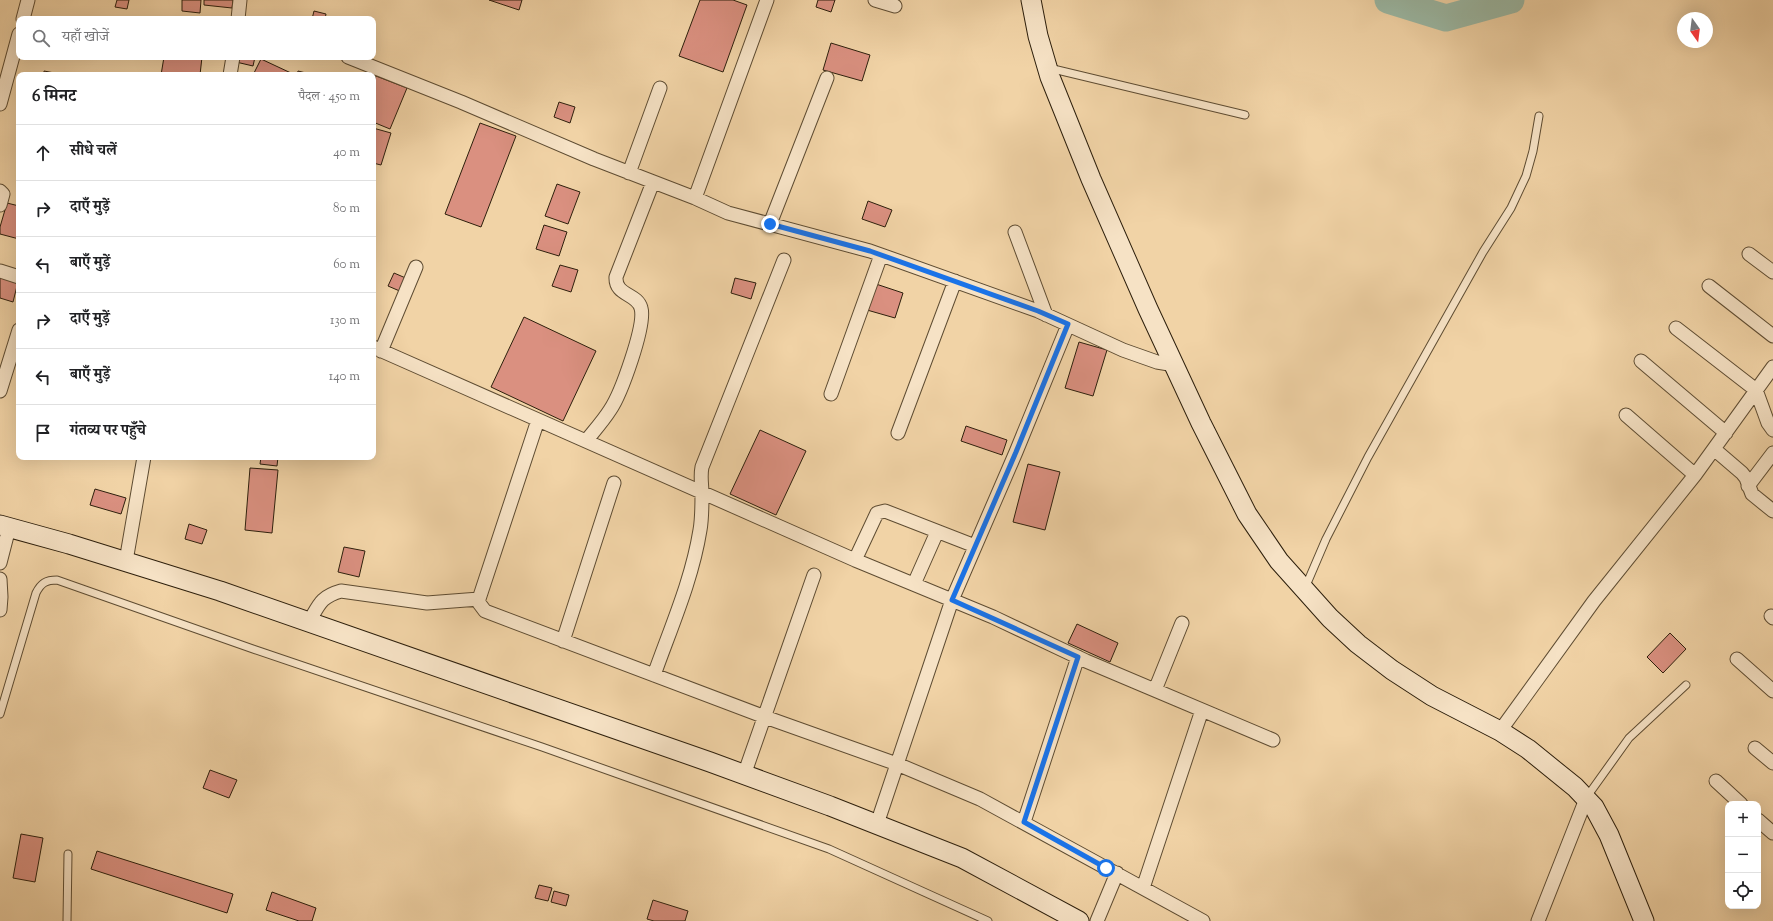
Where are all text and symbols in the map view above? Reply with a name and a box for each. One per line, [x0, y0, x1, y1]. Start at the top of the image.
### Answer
north arrow [1677, 12, 1713, 48]
search box [16, 16, 376, 60]
icon: search [30, 27, 52, 49]
text: यहाँ खोजें [62, 27, 109, 48]
text: 6 मिनट [32, 85, 76, 109]
text: पैदल · 450 m [299, 88, 360, 106]
text: सीधे चलें [70, 141, 117, 162]
icon: ahead [32, 142, 54, 164]
text: 40 m [333, 144, 360, 162]
text: दाएँ मुड़ें [70, 197, 110, 218]
icon: right [32, 198, 54, 220]
text: 80 m [333, 200, 360, 218]
route end [761, 215, 779, 233]
text: बाएँ मुड़ें [70, 253, 110, 274]
icon: left [32, 254, 54, 276]
text: 60 m [333, 256, 360, 274]
text: दाएँ मुड़ें [70, 309, 110, 330]
icon: right [32, 310, 54, 332]
text: 130 m [330, 312, 360, 330]
text: बाएँ मुड़ें [70, 365, 110, 386]
icon: left [32, 366, 54, 388]
text: 140 m [329, 368, 360, 386]
text: गंतव्य पर पहुँचे [70, 421, 146, 442]
icon: arrive [32, 422, 54, 444]
map controls [1725, 801, 1761, 909]
button: + [1725, 801, 1761, 837]
button: − [1725, 837, 1761, 873]
route start [1097, 859, 1115, 877]
button: locate [1725, 873, 1761, 909]

